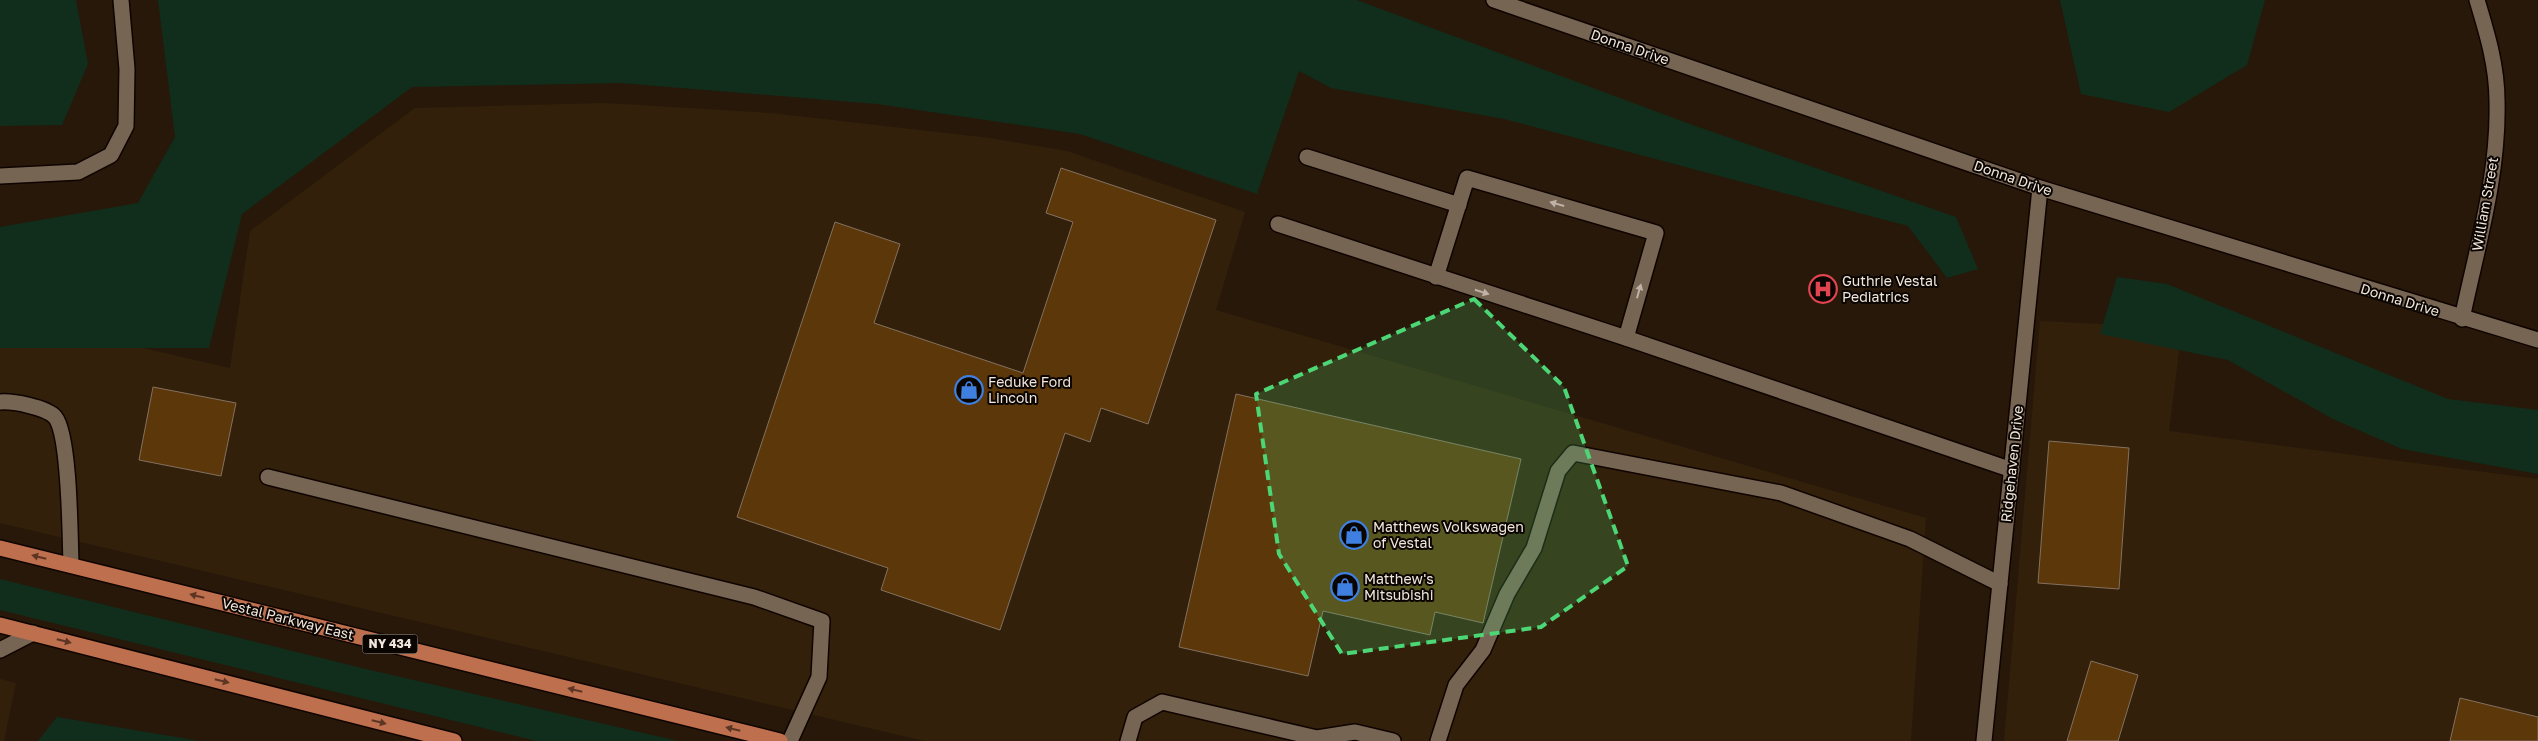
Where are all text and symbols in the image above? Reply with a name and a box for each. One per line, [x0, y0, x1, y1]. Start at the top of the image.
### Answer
street label: Donna Drive [1589, 25, 1671, 68]
street label: Donna Drive [1972, 156, 2054, 199]
street label: William Street [2468, 156, 2501, 252]
one-way arrow [1550, 200, 1565, 208]
place label: Guthrie Vestal Pediatrics [1842, 272, 1937, 305]
hospital icon: Guthrie Vestal Pediatrics [1808, 274, 1838, 304]
street label: Donna Drive [2359, 279, 2442, 320]
one-way arrow [1636, 283, 1644, 298]
one-way arrow [1475, 288, 1490, 296]
place label: Feduke Ford Lincoln [988, 373, 1071, 406]
shop icon: Feduke Ford Lincoln [954, 375, 984, 405]
street label: Ridgehaven Drive [1997, 405, 2026, 523]
place label: Matthews Volkswagen of Vestal [1373, 518, 1524, 551]
shop icon: Matthews Volkswagen of Vestal [1339, 520, 1369, 550]
one-way arrow [32, 553, 47, 561]
place label: Matthew's Mitsubishi [1364, 570, 1434, 603]
shop icon: Matthew's Mitsubishi [1330, 572, 1360, 602]
one-way arrow [189, 592, 204, 600]
street label: Vestal Parkway East [220, 594, 356, 643]
road number: NY 434 [362, 634, 418, 654]
one-way arrow [57, 637, 72, 645]
one-way arrow [214, 678, 229, 686]
one-way arrow [568, 686, 583, 694]
one-way arrow [371, 718, 387, 726]
one-way arrow [726, 725, 741, 733]

